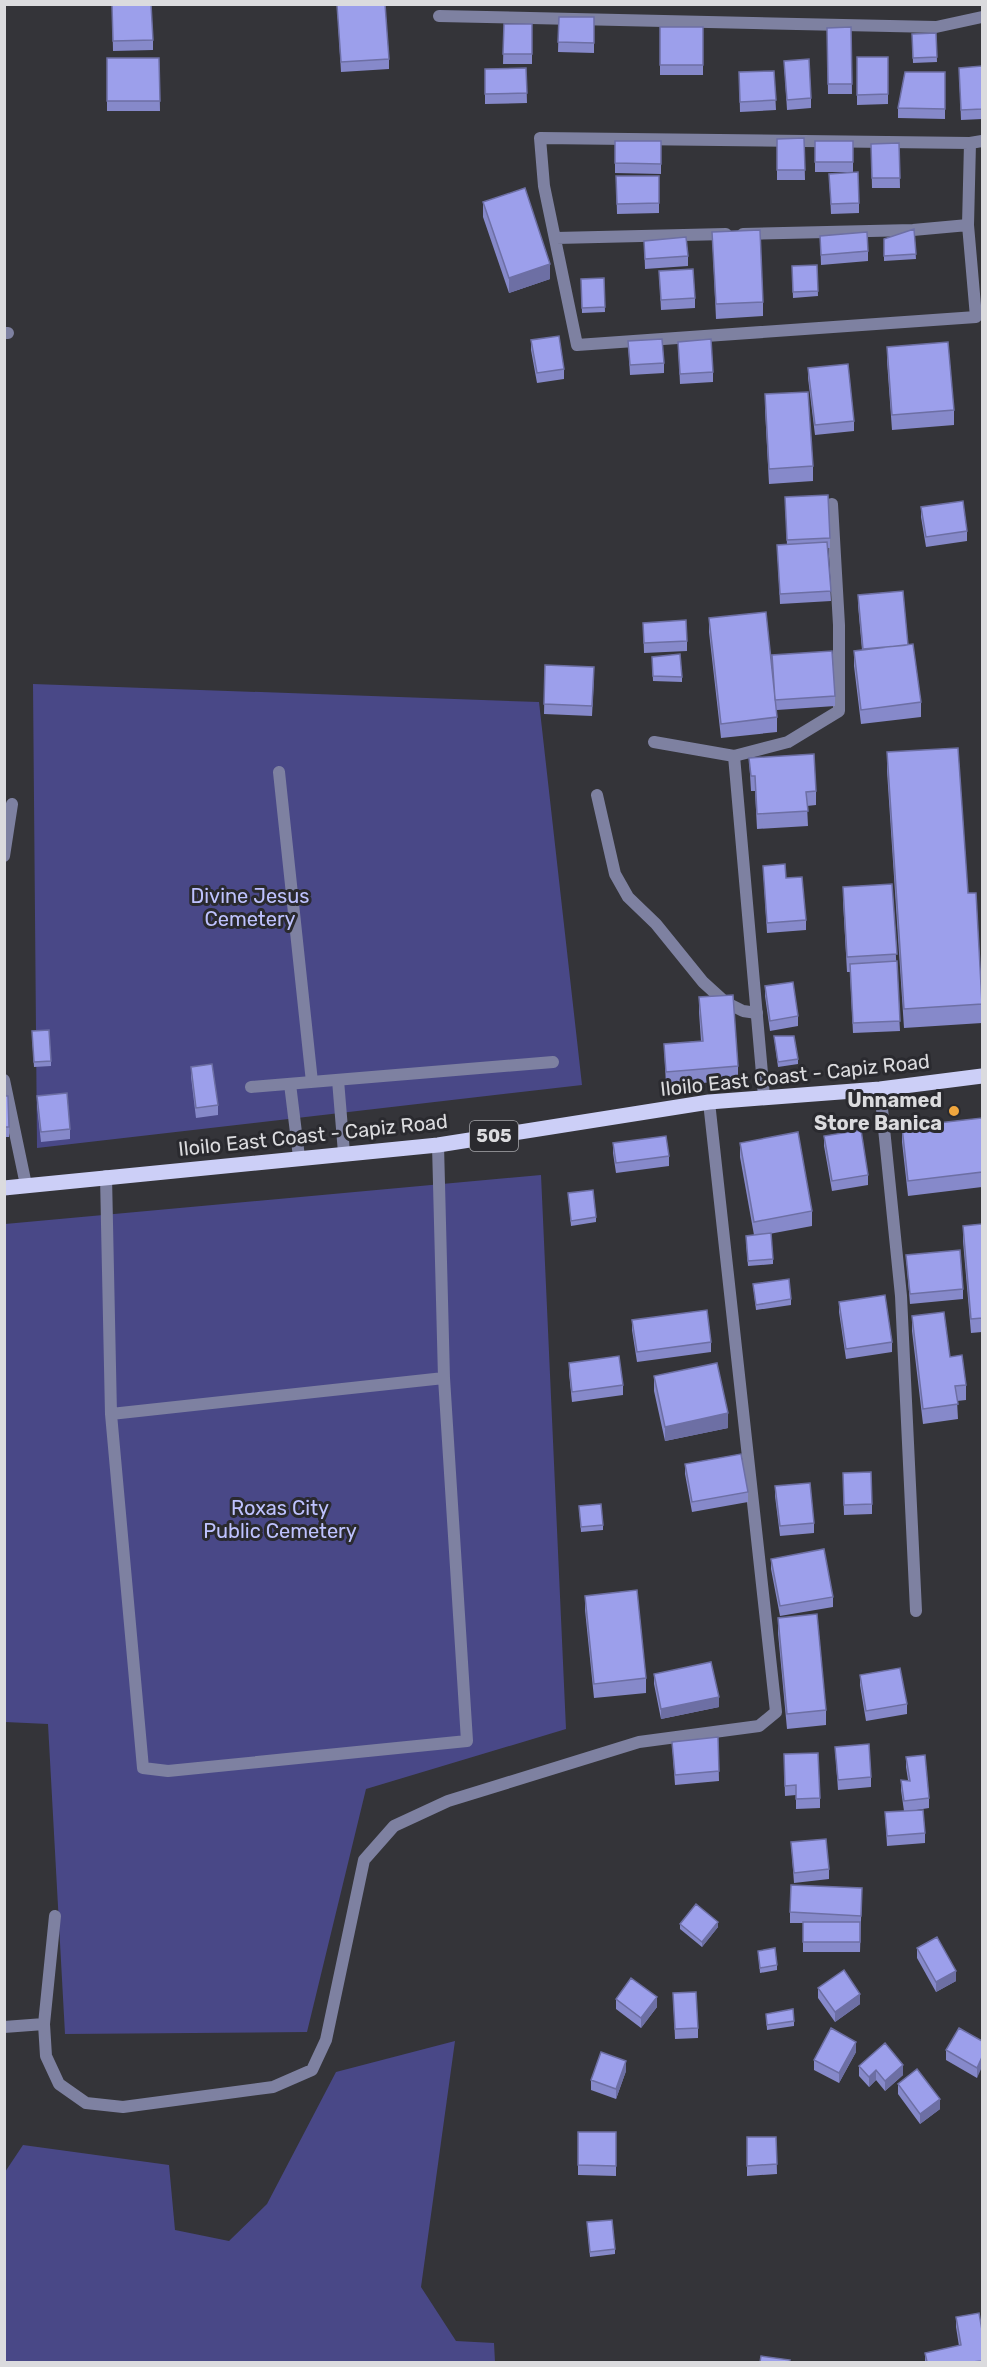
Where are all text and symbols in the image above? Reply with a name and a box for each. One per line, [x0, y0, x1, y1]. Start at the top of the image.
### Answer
park label: Divine Jesus Cemetery [190, 884, 310, 931]
street label: Iloilo East Coast - Capiz Road [659, 1049, 931, 1101]
place label: Unnamed Store Banica [814, 1088, 942, 1135]
marker: Unnamed Store Banica [947, 1104, 961, 1118]
street label: Iloilo East Coast - Capiz Road [177, 1109, 449, 1161]
road number: 505 [470, 1121, 518, 1151]
park label: Roxas City Public Cemetery [203, 1496, 357, 1543]

